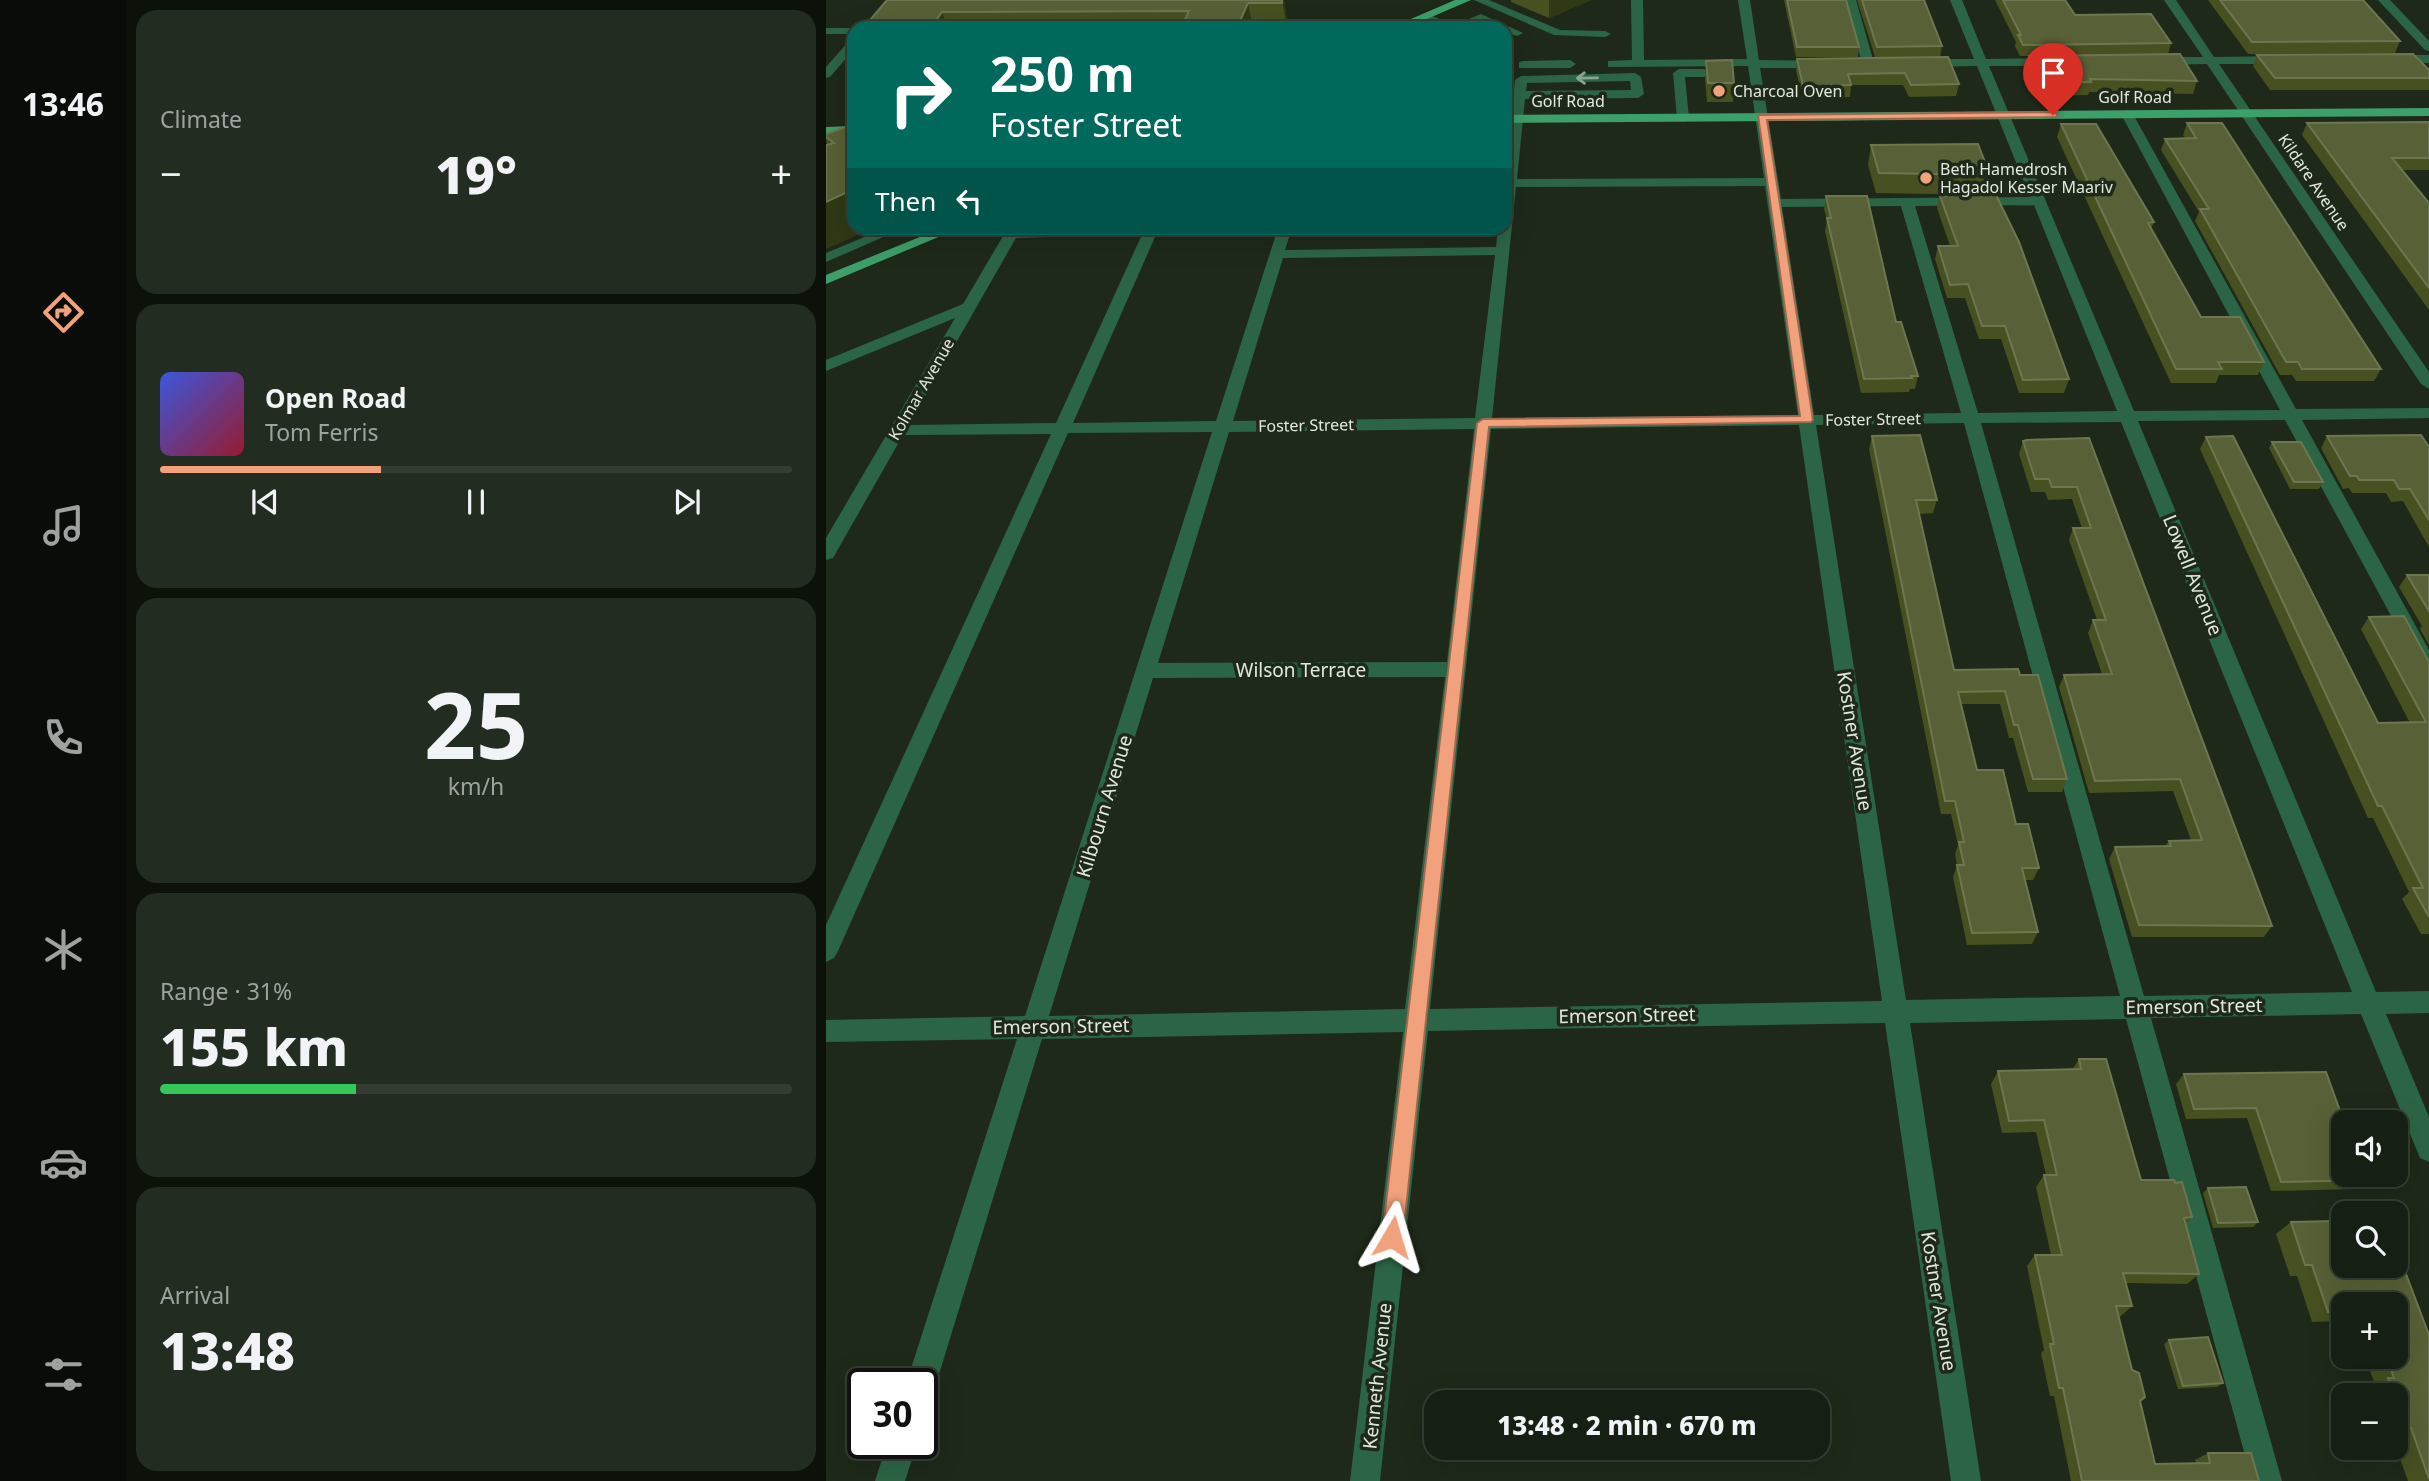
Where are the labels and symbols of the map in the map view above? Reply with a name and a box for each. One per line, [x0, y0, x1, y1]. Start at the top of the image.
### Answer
pin [2023, 43, 2083, 115]
one-way arrow [1575, 71, 1598, 85]
place label: Charcoal Oven [1733, 80, 1842, 102]
marker: Charcoal Oven [1711, 83, 1727, 99]
street label: Golf Road [2098, 86, 2172, 108]
street label: Golf Road [1531, 90, 1605, 112]
street label: Kildare Avenue [2273, 129, 2355, 235]
place label: Beth Hamedrosh Hagadol Kesser Maariv [1940, 158, 2114, 198]
marker: Beth Hamedrosh Hagadol Kesser Maariv [1918, 170, 1934, 186]
street label: Kolmar Avenue [883, 334, 959, 444]
street label: Foster Street [1825, 407, 1921, 431]
street label: Foster Street [1258, 413, 1354, 437]
street label: Lowell Avenue [2157, 511, 2229, 639]
street label: Wilson Terrace [1236, 657, 1366, 683]
street label: Kostner Avenue [1831, 669, 1879, 813]
street label: Kilbourn Avenue [1070, 732, 1138, 880]
street label: Emerson Street [2125, 992, 2263, 1020]
street label: Emerson Street [1558, 1001, 1696, 1029]
street label: Emerson Street [992, 1012, 1130, 1040]
position arrow [1355, 1200, 1429, 1274]
street label: Kostner Avenue [1915, 1229, 1963, 1373]
street label: Kenneth Avenue [1356, 1302, 1398, 1450]
speed limit sign: 30 [847, 1368, 938, 1459]

